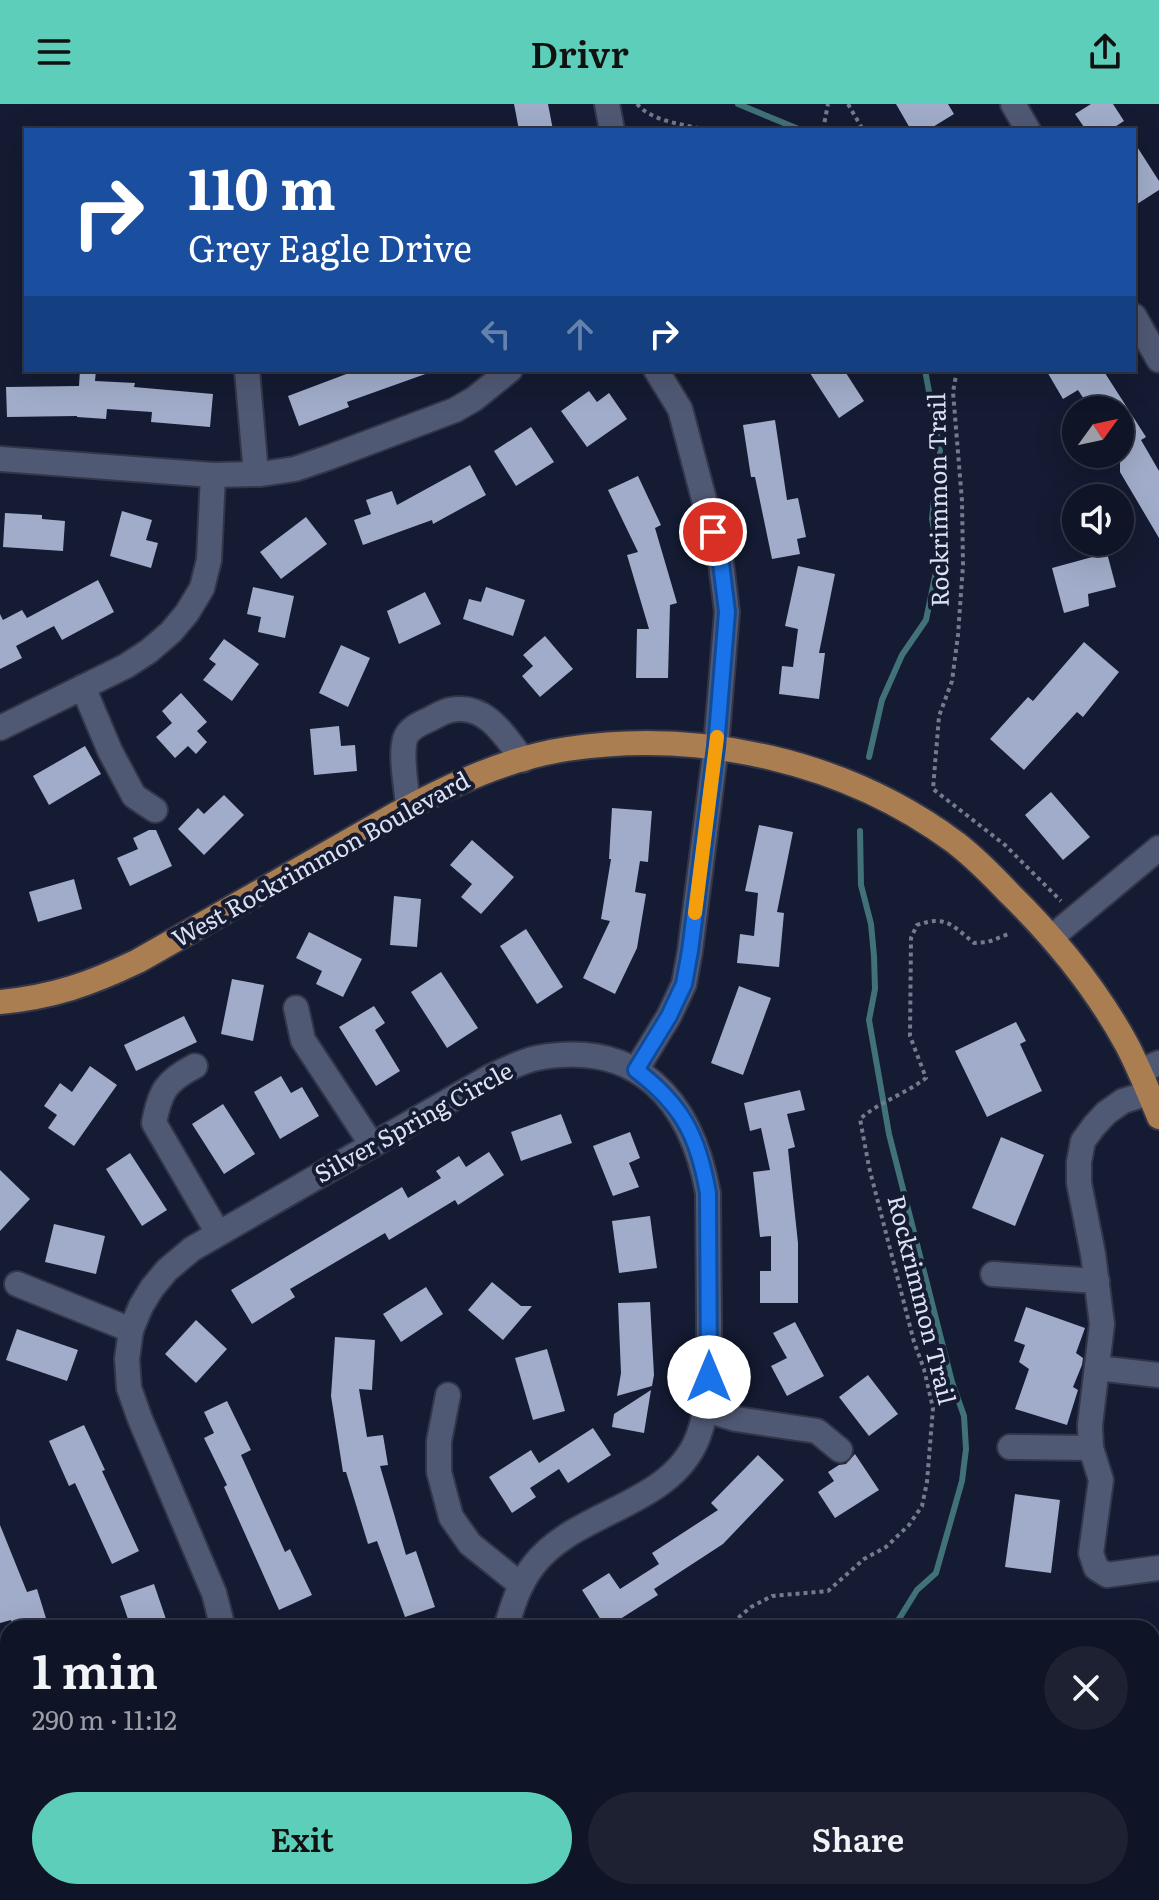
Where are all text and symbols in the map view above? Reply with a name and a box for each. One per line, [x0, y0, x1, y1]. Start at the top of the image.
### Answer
text: Drivr [530, 26, 629, 79]
icon: menu [32, 30, 76, 74]
icon: share [1083, 30, 1127, 74]
text: 110 m [188, 144, 336, 227]
icon: right [56, 160, 160, 264]
text: Grey Eagle Drive [188, 220, 472, 273]
icon: left [474, 312, 518, 356]
icon: ahead [558, 312, 602, 356]
icon: right [642, 312, 686, 356]
street label: Rockrimmon Trail [917, 392, 956, 608]
north arrow [1062, 396, 1134, 468]
map controls [1062, 396, 1134, 556]
button: sound [1062, 484, 1134, 556]
pin [679, 498, 747, 566]
icon: arrive [691, 510, 735, 554]
street label: West Rockrimmon Boulevard [165, 761, 475, 954]
street label: Silver Spring Circle [307, 1052, 518, 1190]
street label: Rockrimmon Trail [880, 1191, 966, 1408]
position arrow [667, 1335, 751, 1419]
text: 1 min [32, 1633, 158, 1704]
button: close [1044, 1646, 1128, 1730]
text: 290 m · 11:12 [32, 1699, 177, 1738]
button: Exit [32, 1792, 572, 1884]
button: Share [588, 1792, 1128, 1884]

